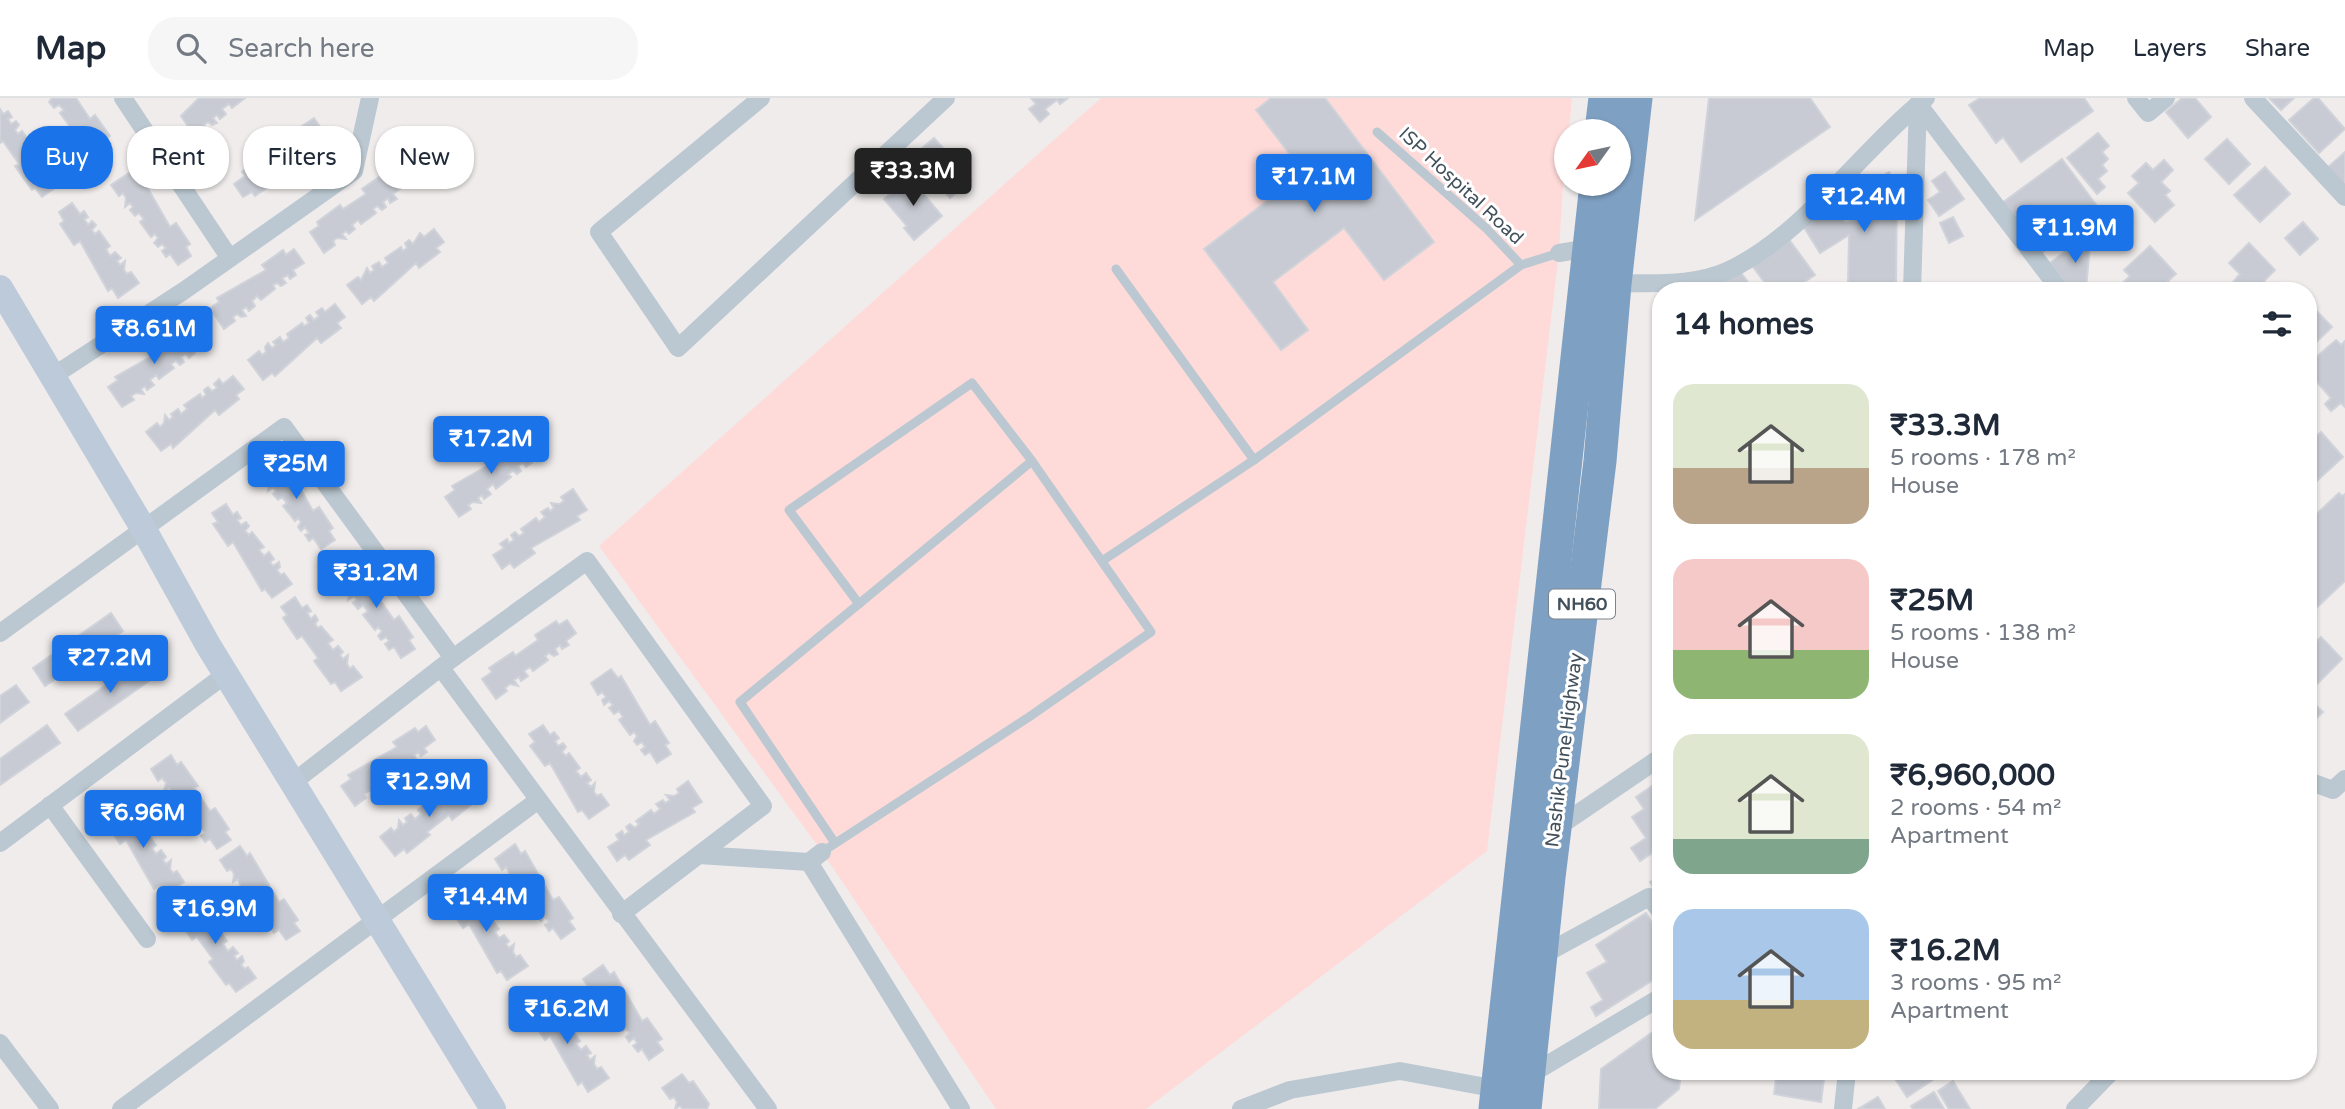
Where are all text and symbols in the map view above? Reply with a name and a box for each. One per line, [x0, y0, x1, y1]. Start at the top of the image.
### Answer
search box [148, 17, 638, 80]
text: Map [35, 29, 106, 68]
icon: search [172, 29, 210, 67]
text: Search here [228, 33, 374, 64]
text: Map [2043, 34, 2095, 63]
text: Layers [2133, 34, 2207, 63]
text: Share [2245, 34, 2310, 63]
north arrow [1554, 119, 1631, 196]
map controls [1554, 119, 1631, 196]
street label: ISP Hospital Road [1394, 123, 1528, 249]
chip: Buy [21, 126, 113, 189]
chip: Rent [127, 126, 229, 189]
chip: Filters [243, 126, 361, 189]
chip: New [375, 126, 474, 189]
pin: ₹33.3M [856, 148, 970, 208]
pin: ₹17.1M [1257, 155, 1371, 214]
text: ₹33.3M [871, 157, 956, 185]
text: ₹17.1M [1272, 163, 1356, 191]
pin: ₹12.4M [1807, 174, 1921, 234]
text: ₹12.4M [1822, 183, 1906, 211]
pin: ₹11.9M [2018, 206, 2132, 265]
text: ₹11.9M [2033, 214, 2118, 242]
icon: filters [2258, 305, 2296, 343]
pin: ₹8.61M [97, 306, 211, 366]
text: 14 homes [1673, 306, 1814, 343]
text: ₹8.61M [112, 315, 197, 343]
text: ₹33.3M [1890, 407, 2001, 444]
icon: home [1729, 412, 1813, 496]
pin: ₹17.2M [434, 416, 548, 476]
text: ₹17.2M [449, 425, 533, 453]
pin: ₹25M [255, 442, 337, 501]
text: 5 rooms · 178 m² [1890, 444, 2076, 472]
text: ₹25M [264, 450, 328, 478]
text: House [1890, 472, 1959, 500]
pin: ₹31.2M [319, 550, 433, 610]
text: ₹31.2M [334, 559, 419, 587]
text: ₹25M [1890, 582, 1974, 619]
icon: home [1729, 587, 1813, 671]
road number: NH60 [1549, 590, 1615, 618]
text: 5 rooms · 138 m² [1890, 619, 2076, 647]
pin: ₹27.2M [53, 636, 167, 695]
text: ₹27.2M [68, 644, 152, 672]
text: House [1890, 647, 1959, 675]
street label: Nashik Pune Highway [1541, 651, 1587, 849]
text: ₹6,960,000 [1890, 757, 2055, 794]
pin: ₹12.9M [372, 760, 486, 819]
icon: home [1729, 762, 1813, 846]
text: ₹12.9M [387, 768, 472, 796]
pin: ₹6.96M [86, 790, 200, 850]
text: 2 rooms · 54 m² [1890, 794, 2061, 822]
text: ₹6.96M [101, 799, 186, 827]
text: Apartment [1890, 822, 2009, 850]
pin: ₹14.4M [429, 874, 543, 934]
text: ₹14.4M [444, 883, 528, 911]
pin: ₹16.9M [158, 886, 272, 946]
text: ₹16.9M [173, 895, 258, 923]
text: ₹16.2M [1890, 932, 2001, 969]
icon: home [1729, 937, 1813, 1021]
text: 3 rooms · 95 m² [1890, 969, 2061, 997]
pin: ₹16.2M [510, 986, 624, 1046]
text: ₹16.2M [525, 995, 610, 1023]
text: Apartment [1890, 997, 2009, 1025]

